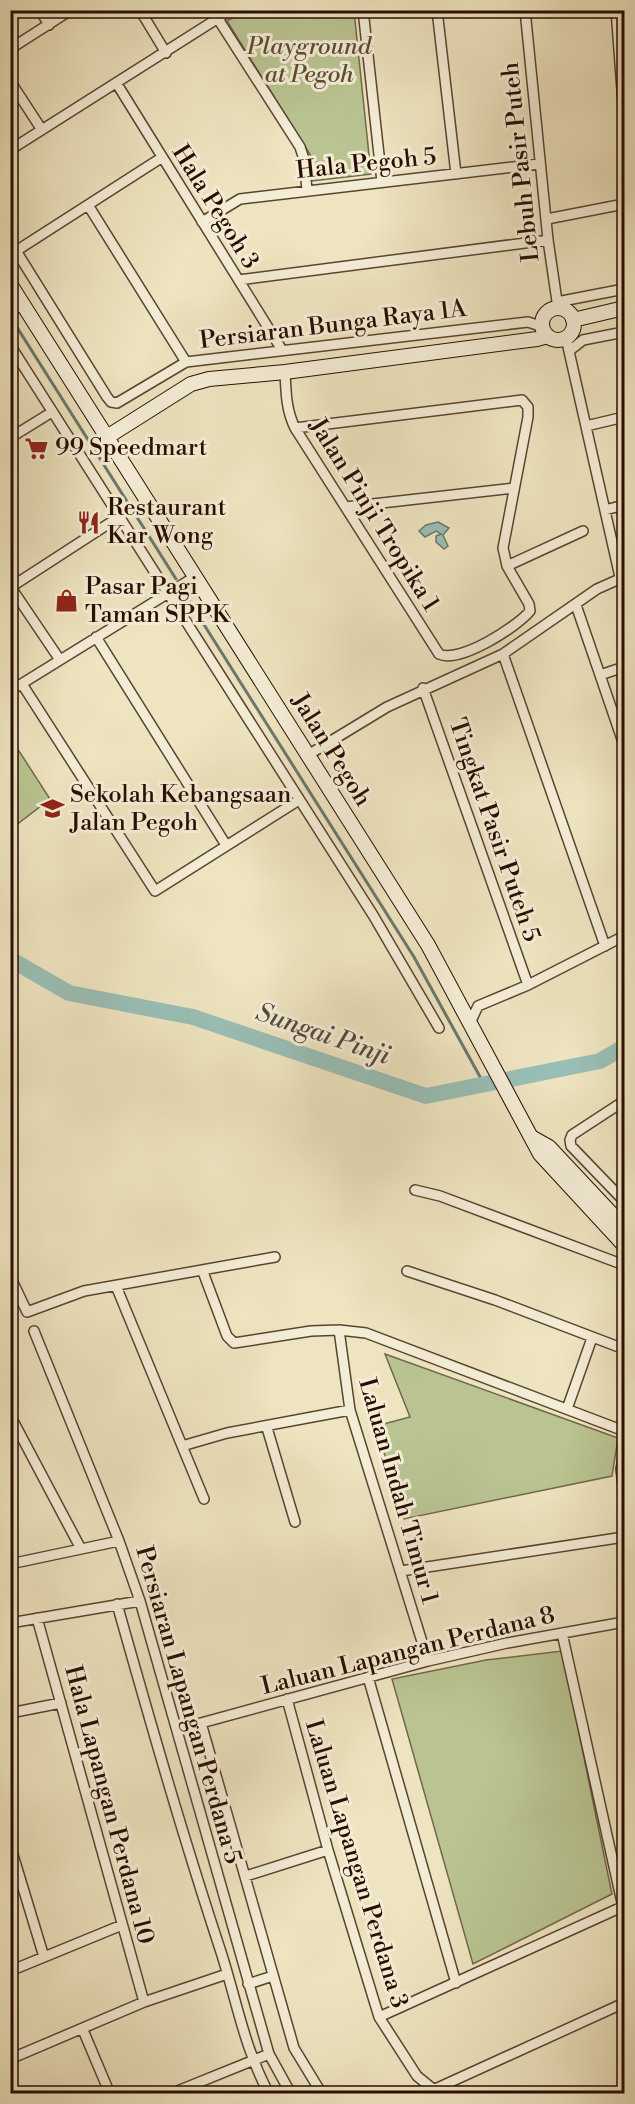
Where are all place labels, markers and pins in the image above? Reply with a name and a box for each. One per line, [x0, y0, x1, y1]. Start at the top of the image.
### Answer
place label: 99 Speedmart [55, 433, 208, 463]
supermarket icon: 99 Speedmart [24, 435, 50, 461]
place label: Restaurant Kar Wong [107, 493, 227, 551]
restaurant icon: Restaurant Kar Wong [76, 509, 102, 535]
place label: Pasar Pagi Taman SPPK [85, 572, 231, 630]
shop icon: Pasar Pagi Taman SPPK [54, 588, 80, 614]
place label: Sekolah Kebangsaan Jalan Pegoh [69, 780, 291, 838]
school or university icon: Sekolah Kebangsaan Jalan Pegoh [39, 796, 65, 822]

